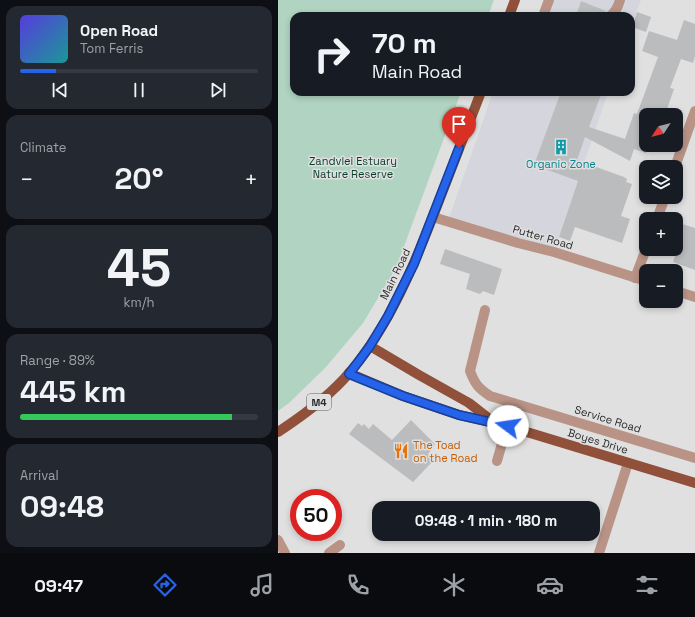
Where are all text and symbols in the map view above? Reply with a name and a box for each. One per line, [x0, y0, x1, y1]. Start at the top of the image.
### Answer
text: Open Road [80, 21, 158, 40]
text: 70 m [372, 25, 437, 61]
icon: right [306, 28, 358, 80]
text: Tom Ferris [80, 40, 143, 57]
text: Main Road [372, 60, 462, 83]
icon: previous [49, 79, 71, 101]
icon: pause [128, 79, 150, 101]
icon: next [207, 79, 229, 101]
pin [442, 107, 476, 148]
north arrow [639, 108, 683, 152]
map controls [639, 108, 683, 308]
icon: arrive [448, 113, 470, 135]
building icon: Organic Zone [552, 138, 570, 156]
text: Climate [20, 139, 66, 156]
park label: Zandvlei Estuary Nature Reserve [309, 154, 397, 181]
place label: Organic Zone [526, 157, 596, 171]
text: 20° [114, 159, 164, 198]
button: layers [639, 160, 683, 204]
text: − [20, 165, 34, 193]
text: + [244, 165, 258, 193]
button: + [639, 212, 683, 256]
street label: Putter Road [511, 222, 575, 252]
text: 45 [107, 235, 171, 301]
street label: Main Road [377, 246, 413, 302]
button: − [639, 264, 683, 308]
text: km/h [124, 294, 154, 311]
text: Range · 89% [20, 352, 95, 369]
text: 445 km [20, 372, 126, 411]
road number: M4 [307, 394, 331, 410]
street label: Service Road [573, 402, 643, 436]
position arrow [487, 405, 529, 447]
street label: Boyes Drive [566, 425, 630, 457]
place label: The Toad on the Road [413, 438, 478, 465]
restaurant icon: The Toad on the Road [392, 442, 410, 460]
text: Arrival [20, 467, 59, 484]
text: 09:48 [20, 487, 104, 526]
speed limit sign: 50 [290, 489, 342, 541]
text: 09:48 · 1 min · 180 m [415, 511, 557, 530]
icon: directions [151, 571, 179, 599]
icon: music [248, 571, 276, 599]
icon: phone [344, 571, 372, 599]
icon: climate [440, 571, 468, 599]
icon: car [536, 571, 564, 599]
icon: filters [633, 571, 661, 599]
text: 09:47 [34, 574, 83, 597]

